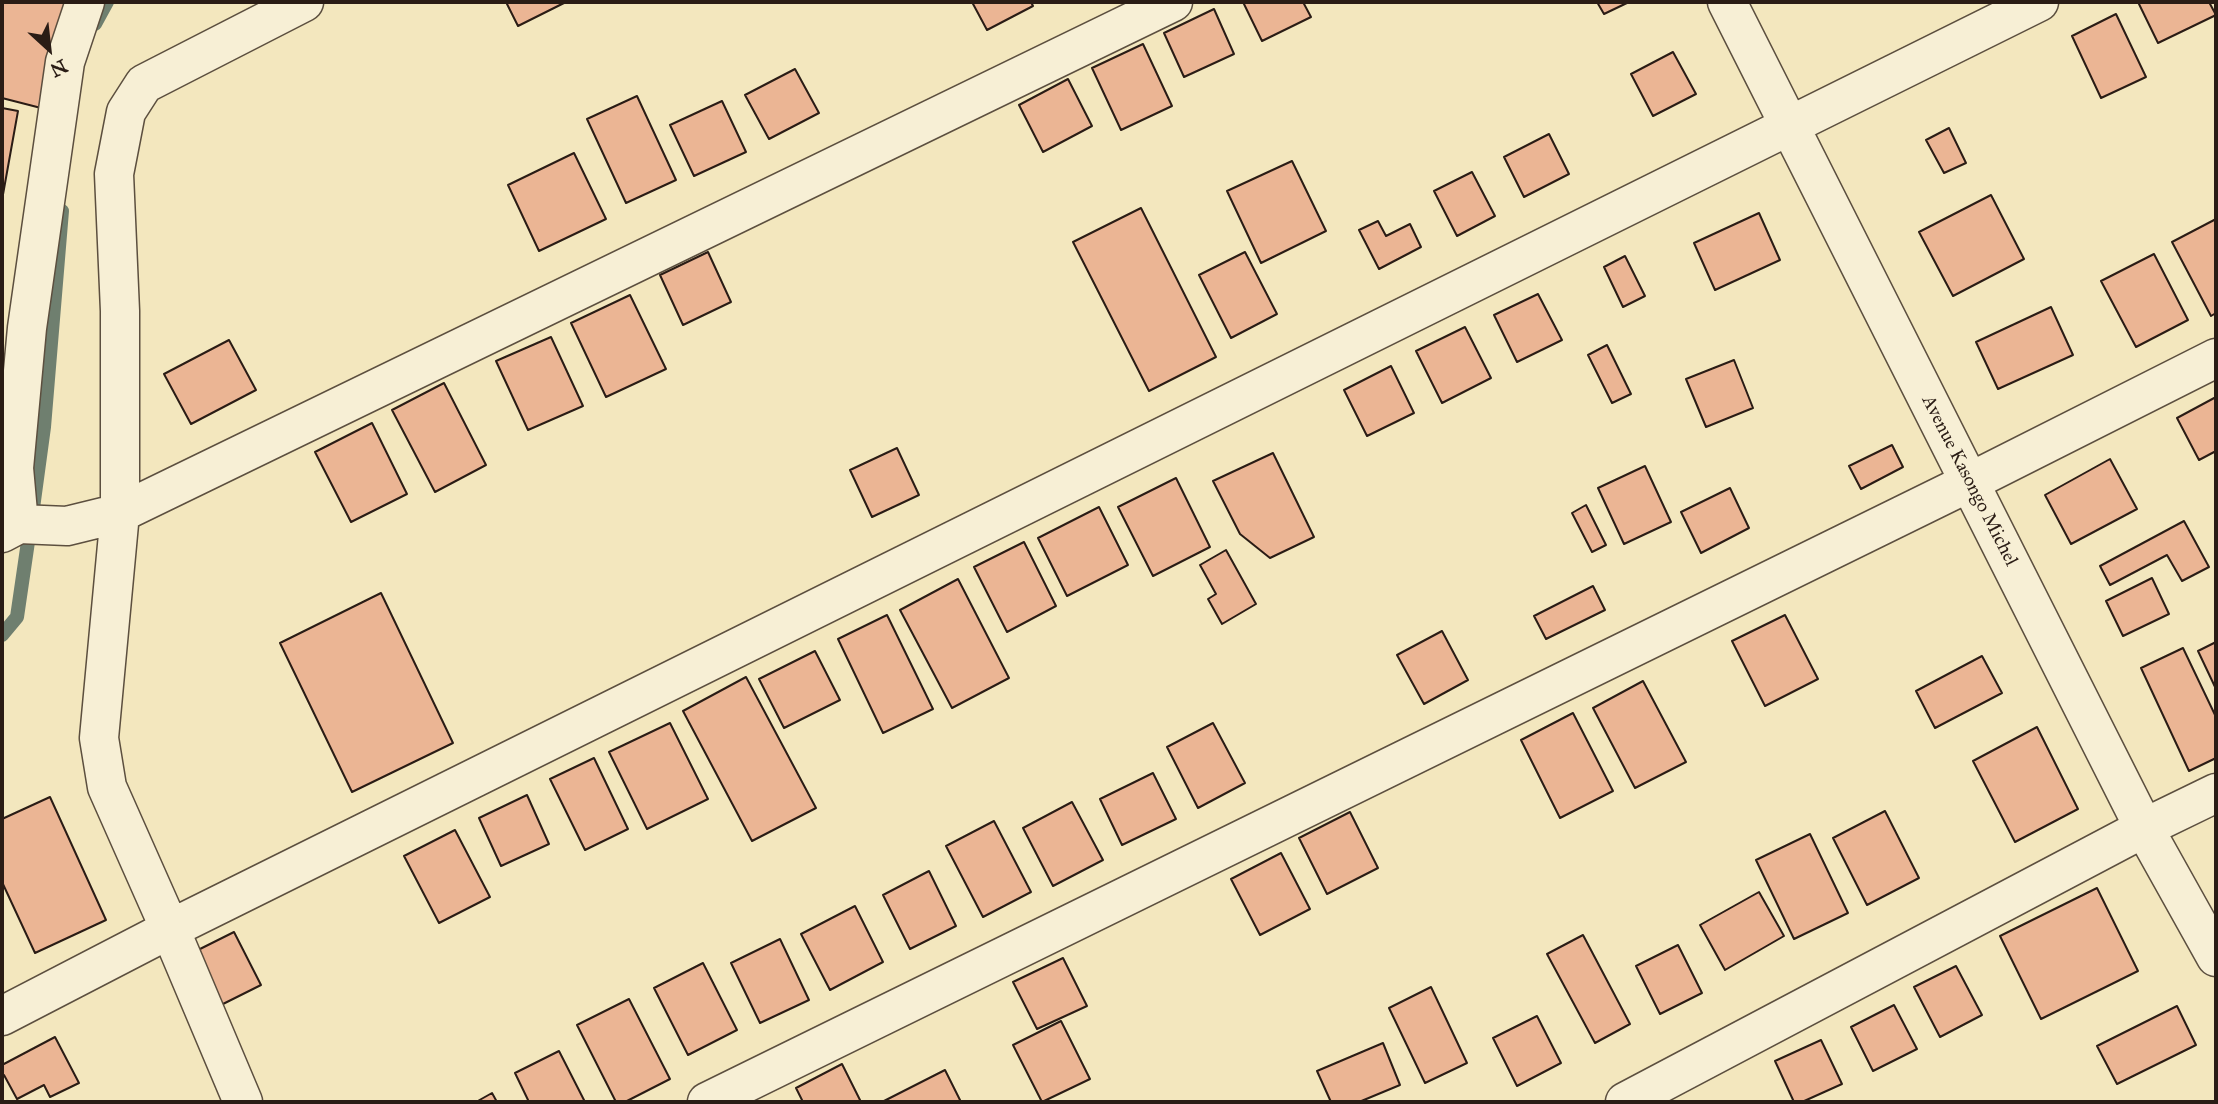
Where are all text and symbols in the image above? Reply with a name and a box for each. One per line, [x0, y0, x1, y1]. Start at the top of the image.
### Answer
north arrow [14, 14, 84, 84]
text: N [46, 54, 71, 82]
street label: Avenue Kasongo Michel [1916, 392, 2022, 570]

